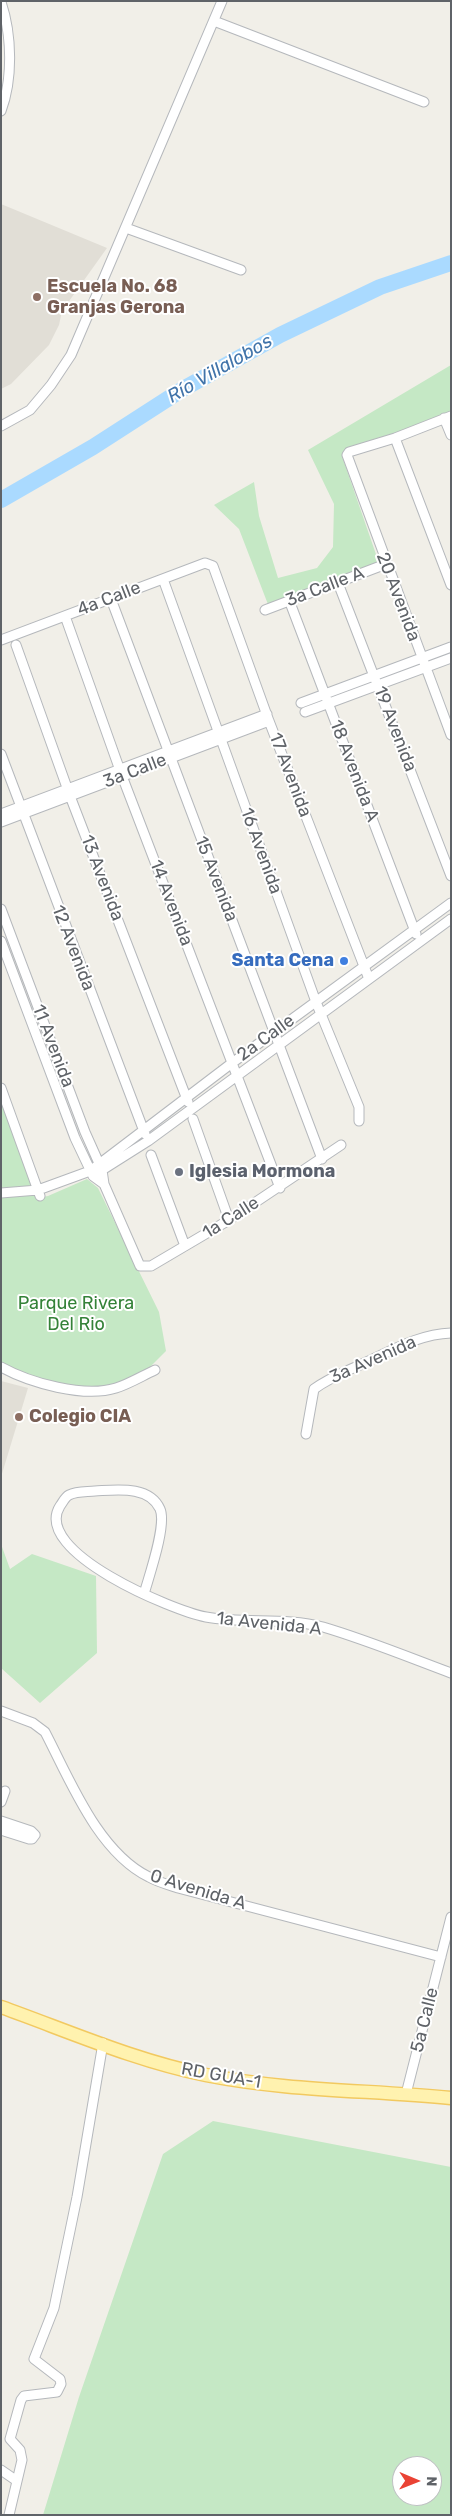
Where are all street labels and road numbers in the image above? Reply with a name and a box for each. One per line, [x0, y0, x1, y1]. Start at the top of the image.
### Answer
street label: 20 Avenida [371, 549, 425, 645]
street label: 3a Calle A [283, 562, 367, 612]
street label: 4a Calle [74, 577, 144, 621]
street label: 19 Avenida [369, 683, 421, 775]
street label: 18 Avenida A [325, 717, 383, 825]
street label: 17 Avenida [264, 730, 316, 820]
street label: 3a Calle [100, 749, 170, 793]
street label: 16 Avenida [235, 805, 287, 897]
street label: 13 Avenida [76, 832, 128, 924]
street label: 15 Avenida [190, 833, 242, 925]
street label: 14 Avenida [145, 857, 197, 949]
street label: 12 Avenida [47, 902, 99, 994]
street label: 11 Avenida [27, 1002, 79, 1090]
street label: 2a Calle [233, 1010, 299, 1066]
street label: 1a Calle [199, 1192, 263, 1244]
street label: 3a Avenida [326, 1331, 420, 1389]
street label: 1a Avenida A [215, 1608, 323, 1640]
street label: 0 Avenida A [147, 1865, 249, 1915]
street label: 5a Calle [407, 1985, 443, 2055]
street label: RD GUA-1 [179, 2058, 263, 2094]

